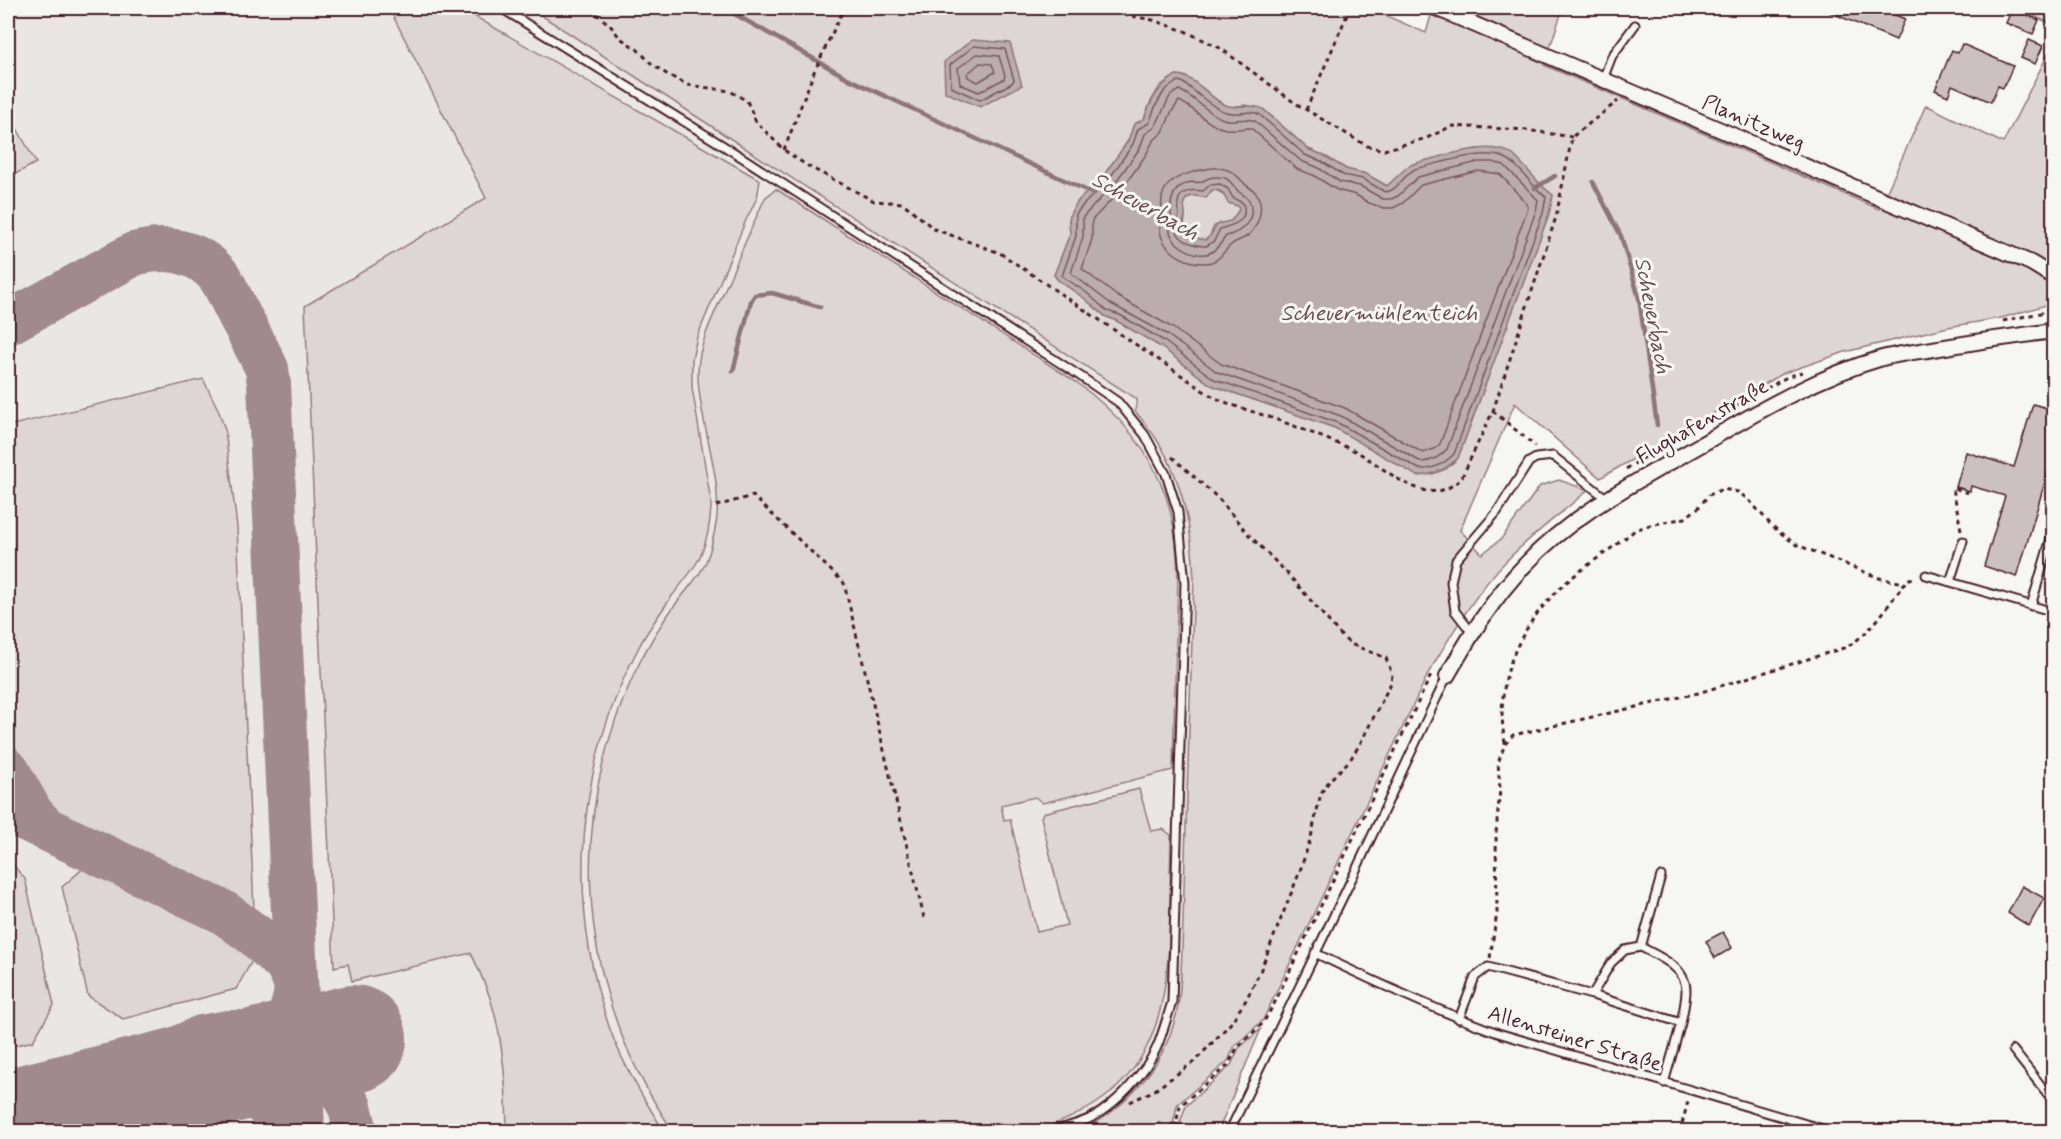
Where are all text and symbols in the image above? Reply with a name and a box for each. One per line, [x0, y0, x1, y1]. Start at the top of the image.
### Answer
street label: Planitzweg [1698, 89, 1809, 157]
water label: Scheuerbach [1087, 166, 1204, 248]
water label: Scheuerbach [1627, 255, 1677, 376]
water label: Scheuermühlenteich [1281, 300, 1478, 328]
street label: Flughafenstraße [1631, 373, 1774, 472]
street label: Allensteiner Straße [1484, 999, 1665, 1079]

